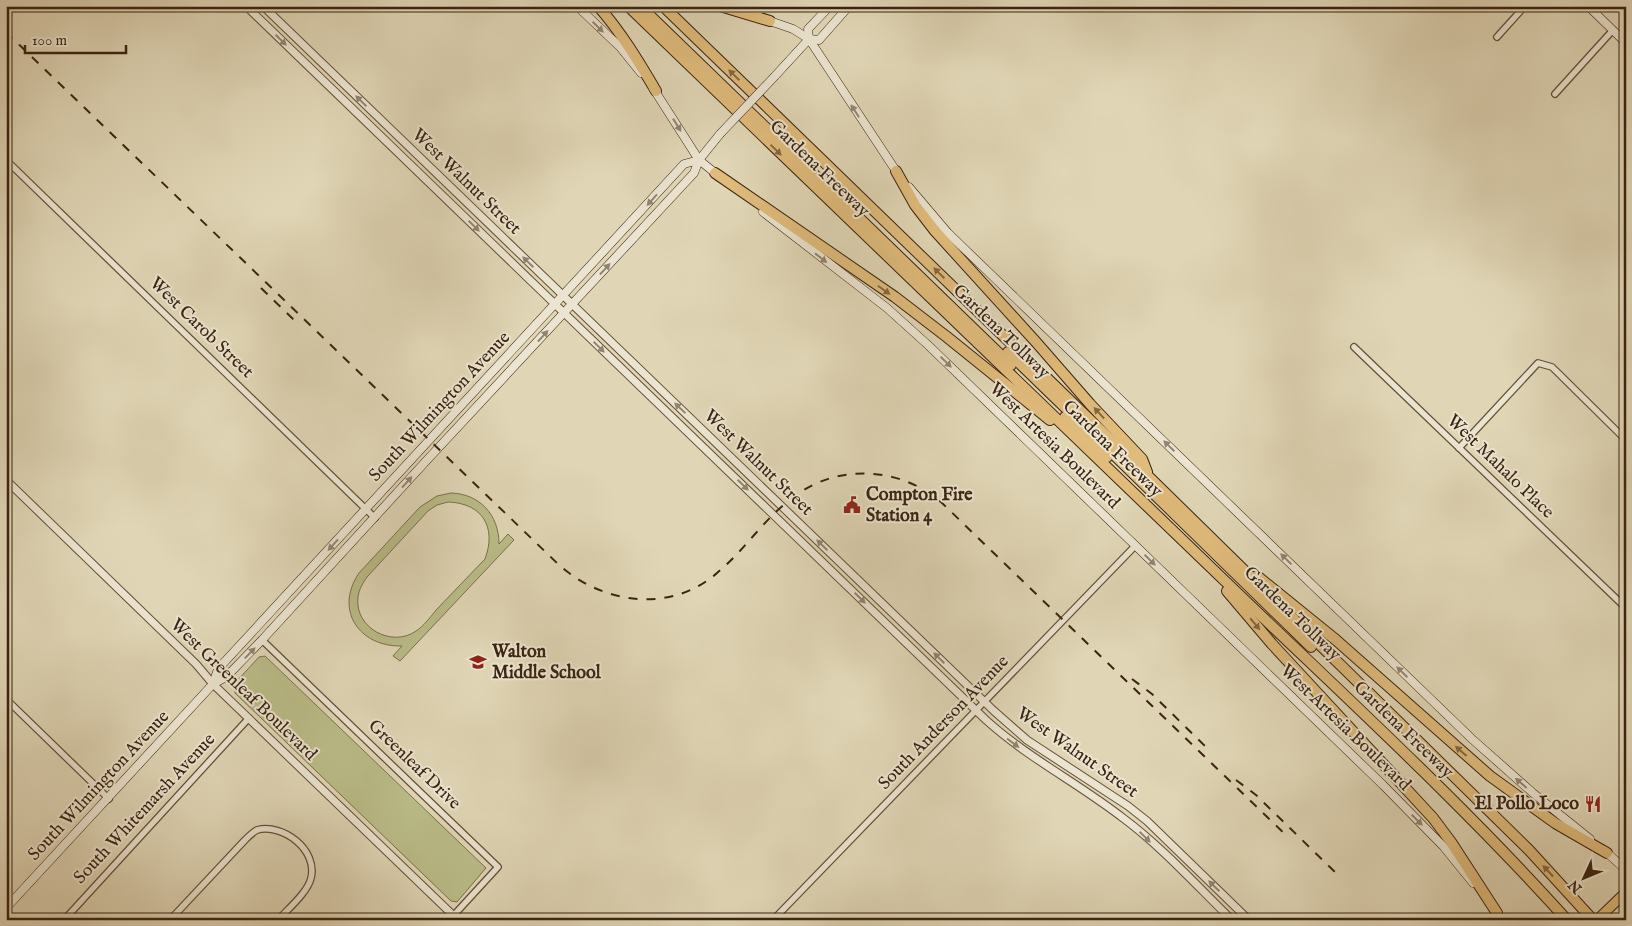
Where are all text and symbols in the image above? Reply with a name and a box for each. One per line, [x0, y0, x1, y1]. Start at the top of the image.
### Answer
one-way arrow [592, 21, 604, 33]
scale bar [25, 22, 126, 54]
text: 100 m [32, 31, 68, 50]
one-way arrow [275, 34, 287, 46]
one-way arrow [728, 69, 740, 81]
one-way arrow [355, 95, 367, 107]
one-way arrow [851, 104, 860, 118]
street label: Gardena Freeway [764, 115, 874, 223]
one-way arrow [673, 119, 682, 132]
street label: West Walnut Street [406, 124, 526, 240]
one-way arrow [770, 144, 782, 156]
one-way arrow [646, 194, 658, 206]
one-way arrow [467, 220, 479, 232]
one-way arrow [815, 252, 828, 263]
one-way arrow [522, 256, 534, 268]
one-way arrow [599, 263, 611, 275]
one-way arrow [933, 267, 945, 279]
street label: West Carob Street [144, 272, 258, 384]
street label: Gardena Tollway [947, 280, 1055, 384]
one-way arrow [878, 285, 891, 295]
street label: South Wilmington Avenue [364, 327, 516, 487]
one-way arrow [538, 329, 549, 342]
one-way arrow [593, 341, 605, 353]
one-way arrow [940, 356, 952, 368]
street label: West Artesia Boulevard [984, 378, 1124, 515]
street label: Gardena Freeway [1057, 395, 1167, 503]
one-way arrow [674, 402, 686, 414]
street label: West Walnut Street [698, 405, 818, 521]
one-way arrow [1093, 407, 1105, 419]
street label: West Mahalo Place [1441, 410, 1559, 524]
one-way arrow [1163, 440, 1175, 452]
one-way arrow [402, 475, 413, 488]
one-way arrow [737, 479, 749, 491]
place label: Compton Fire Station 4 [866, 484, 973, 528]
public building icon: Compton Fire Station 4 [842, 495, 862, 515]
one-way arrow [327, 539, 339, 551]
one-way arrow [816, 539, 828, 551]
one-way arrow [1280, 553, 1292, 565]
one-way arrow [1144, 554, 1156, 566]
street label: Gardena Tollway [1238, 562, 1346, 666]
one-way arrow [853, 592, 865, 604]
street label: West Greenleaf Boulevard [165, 614, 321, 766]
one-way arrow [1249, 618, 1260, 630]
place label: Walton Middle School [491, 641, 602, 685]
one-way arrow [244, 647, 256, 659]
street label: South Anderson Avenue [874, 651, 1014, 795]
school or university icon: Walton Middle School [468, 652, 488, 672]
one-way arrow [933, 652, 945, 664]
street label: West Artesia Boulevard [1275, 660, 1415, 797]
one-way arrow [1397, 666, 1409, 678]
street label: Gardena Freeway [1348, 676, 1458, 784]
street label: West Walnut Street [1012, 702, 1142, 804]
street label: South Wilmington Avenue [23, 706, 175, 866]
street label: Greenleaf Drive [363, 715, 465, 815]
street label: South Whitemarsh Avenue [69, 729, 221, 889]
one-way arrow [1006, 738, 1019, 749]
one-way arrow [1455, 745, 1468, 756]
one-way arrow [1515, 777, 1527, 789]
place label: El Pollo Loco [1474, 793, 1579, 816]
restaurant icon: El Pollo Loco [1583, 794, 1603, 814]
one-way arrow [1411, 814, 1423, 826]
one-way arrow [1139, 831, 1151, 843]
north arrow [1560, 854, 1610, 904]
one-way arrow [1542, 865, 1554, 877]
text: N [1565, 876, 1587, 898]
one-way arrow [1208, 880, 1220, 892]

